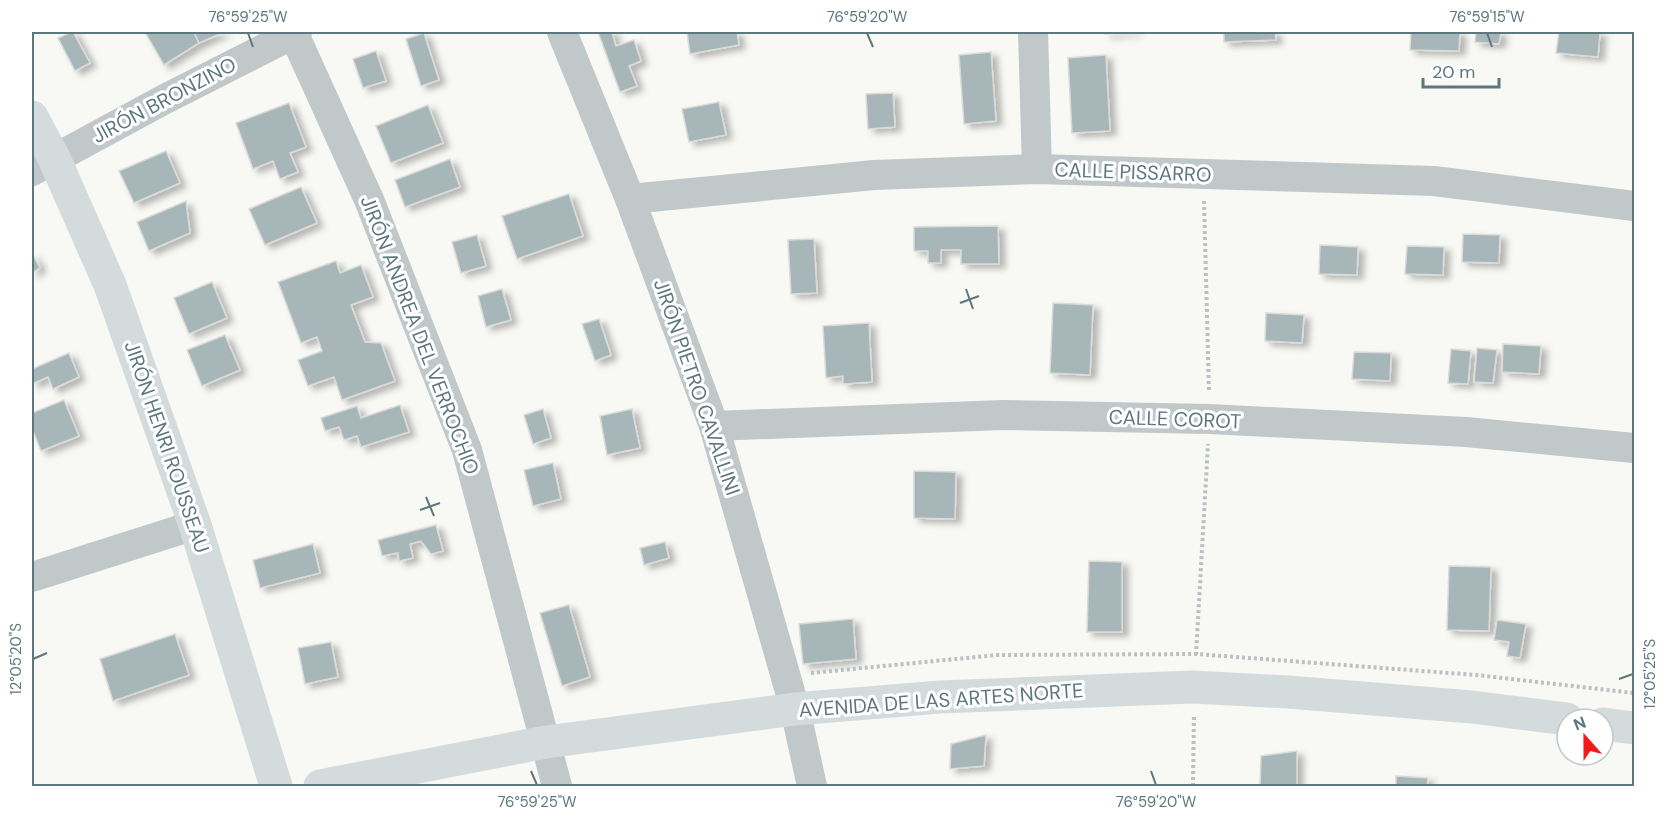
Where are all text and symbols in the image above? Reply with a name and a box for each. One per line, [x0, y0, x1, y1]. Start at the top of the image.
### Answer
text: 76°59'25"W [208, 7, 288, 27]
text: 76°59'20"W [827, 7, 908, 27]
text: 76°59'15"W [1449, 7, 1525, 27]
street label: JIRÓN BRONZINO [88, 51, 240, 149]
scale bar [1423, 51, 1500, 89]
text: 20 m [1432, 60, 1475, 84]
street label: CALLE PISSARRO [1054, 156, 1212, 188]
street label: JIRÓN ANDREA DEL VERROCHIO [355, 192, 485, 478]
street label: JIRÓN PIETRO CAVALLINI [648, 275, 746, 499]
street label: JIRÓN HENRI ROUSSEAU [118, 338, 216, 556]
street label: CALLE COROT [1108, 404, 1242, 434]
text: 12°05'20"S [6, 623, 26, 695]
text: 12°05'25"S [1640, 638, 1660, 709]
street label: AVENIDA DE LAS ARTES NORTE [798, 677, 1084, 723]
north arrow [1555, 707, 1615, 767]
text: N [1571, 712, 1589, 735]
text: 76°59'25"W [497, 792, 577, 812]
text: 76°59'20"W [1116, 792, 1197, 812]

